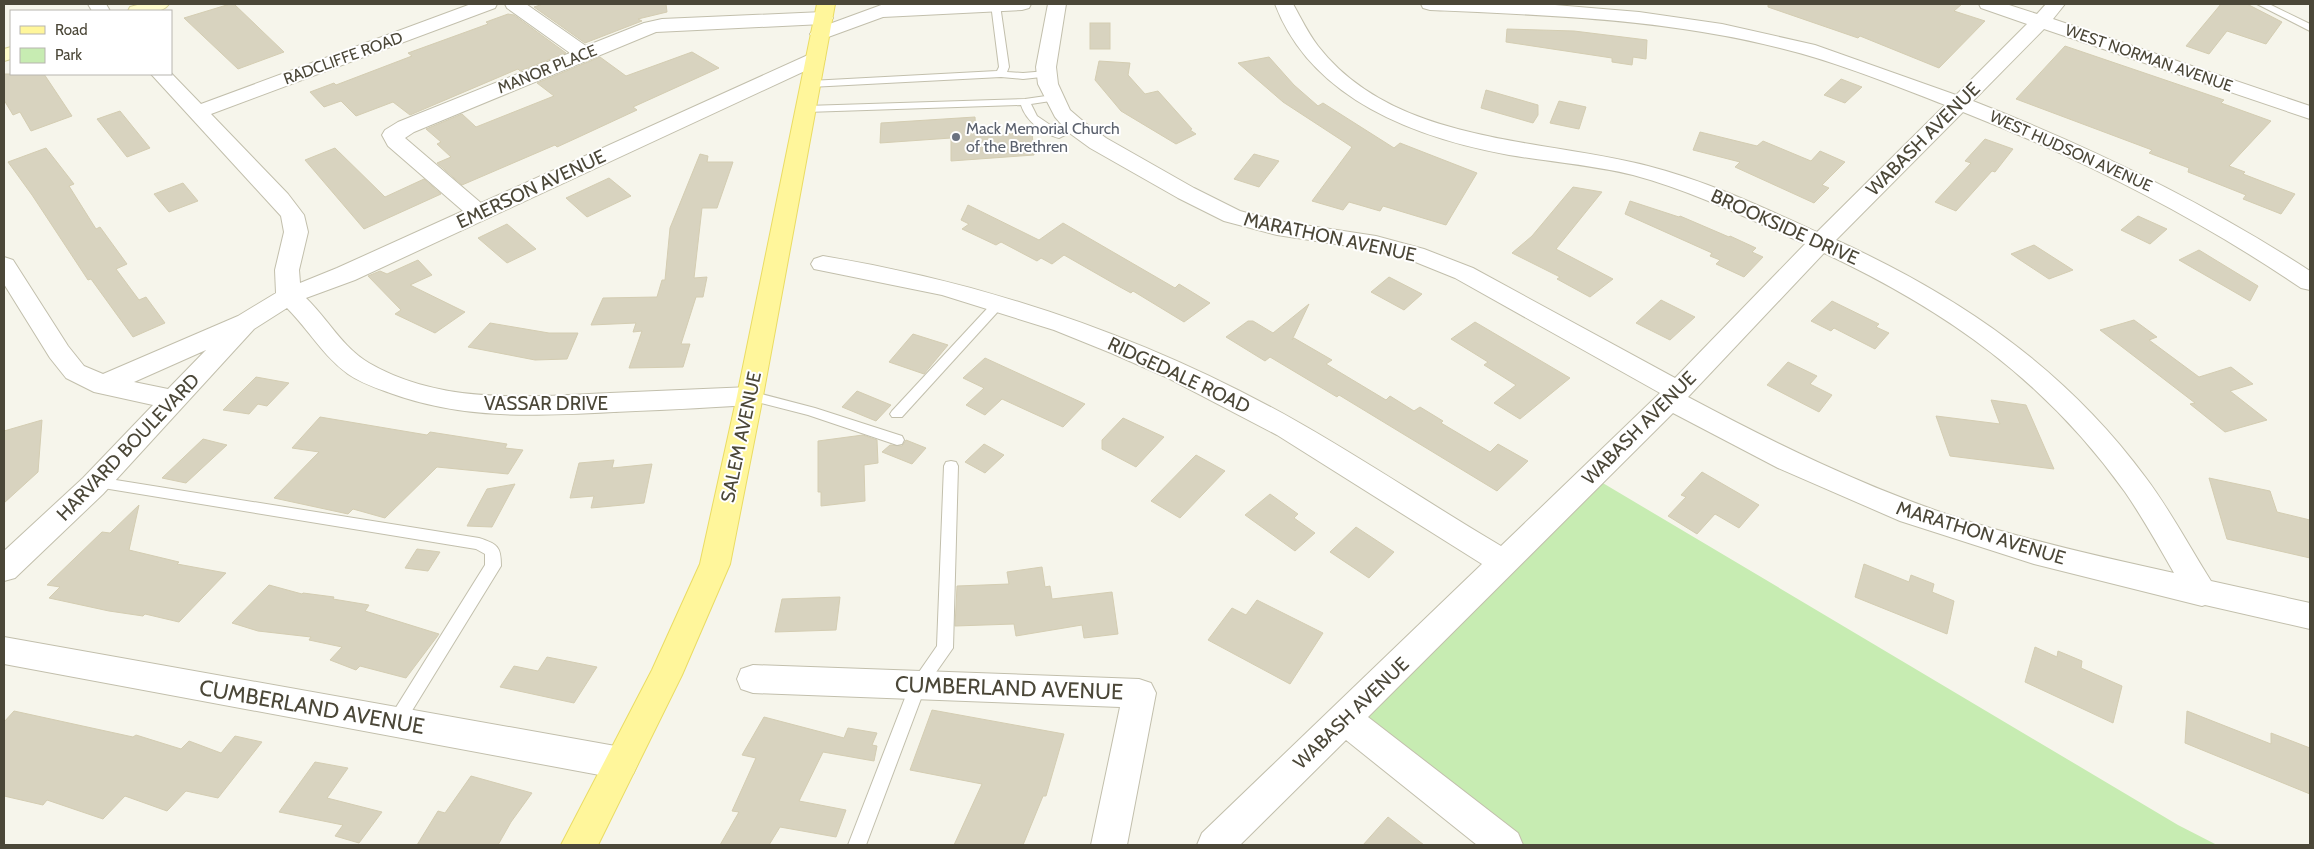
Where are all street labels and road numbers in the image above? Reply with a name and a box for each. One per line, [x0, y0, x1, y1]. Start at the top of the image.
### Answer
street label: WEST NORMAN AVENUE [2063, 20, 2235, 96]
street label: RADCLIFFE ROAD [281, 28, 405, 88]
street label: MANOR PLACE [495, 40, 599, 98]
street label: WABASH AVENUE [1861, 77, 1985, 201]
street label: WEST HUDSON AVENUE [1987, 107, 2155, 196]
street label: EMERSON AVENUE [453, 144, 609, 234]
street label: BROOKSIDE DRIVE [1707, 184, 1863, 270]
street label: MARATHON AVENUE [1242, 207, 1418, 267]
street label: RIDGEDALE ROAD [1104, 332, 1254, 418]
street label: WABASH AVENUE [1577, 366, 1701, 490]
street label: HARVARD BOULEVARD [52, 368, 204, 525]
street label: SALEM AVENUE [716, 370, 766, 504]
street label: VASSAR DRIVE [484, 392, 608, 415]
street label: MARATHON AVENUE [1894, 496, 2068, 570]
street label: WABASH AVENUE [1289, 652, 1413, 774]
street label: CUMBERLAND AVENUE [894, 671, 1124, 705]
street label: CUMBERLAND AVENUE [197, 674, 427, 740]

